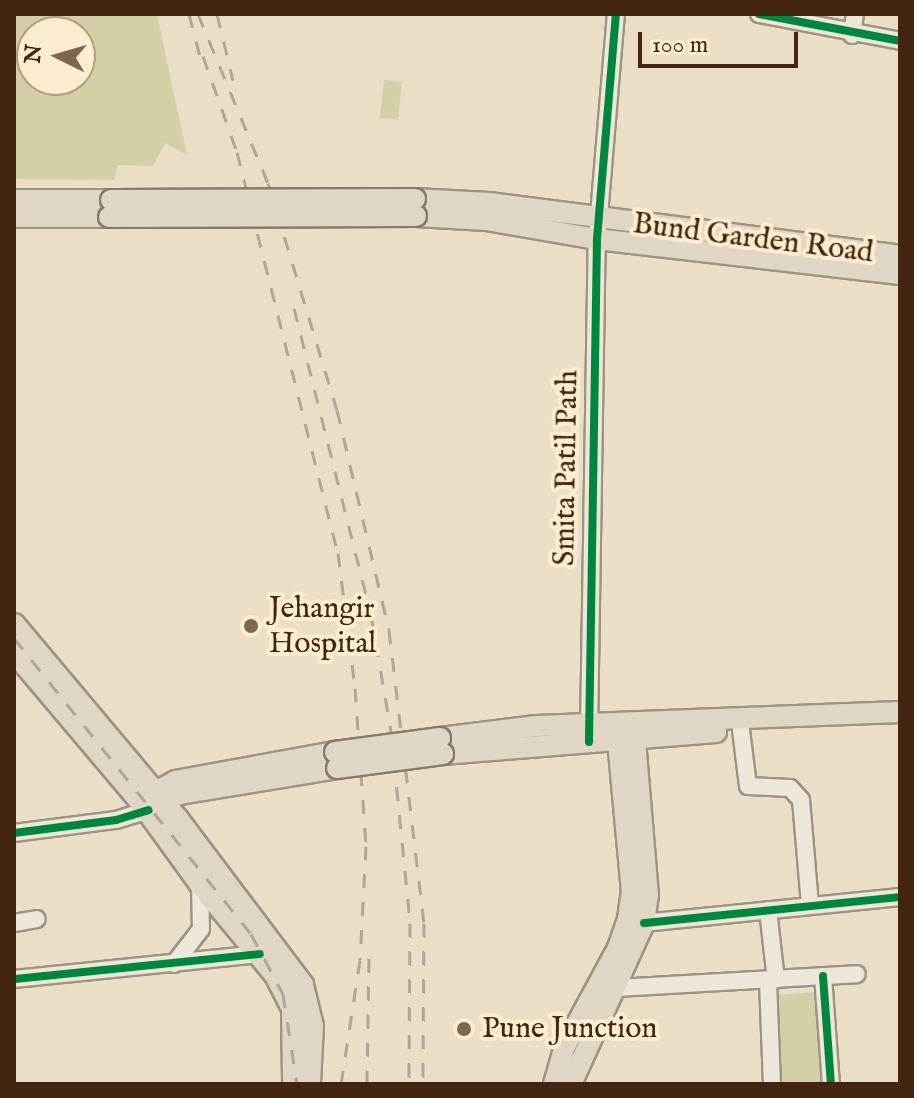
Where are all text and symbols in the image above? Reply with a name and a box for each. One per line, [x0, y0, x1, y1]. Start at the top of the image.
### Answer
north arrow [16, 16, 96, 96]
scale bar [642, 16, 802, 66]
text: 100 m [652, 30, 708, 61]
text: N [19, 43, 49, 65]
street label: Bund Garden Road [631, 206, 875, 272]
street label: Smita Patil Path [547, 370, 587, 566]
place label: Jehangir Hospital [269, 591, 377, 662]
marker: Jehangir Hospital [240, 615, 262, 637]
place label: Pune Junction [482, 1011, 657, 1047]
marker: Pune Junction [453, 1018, 475, 1040]

